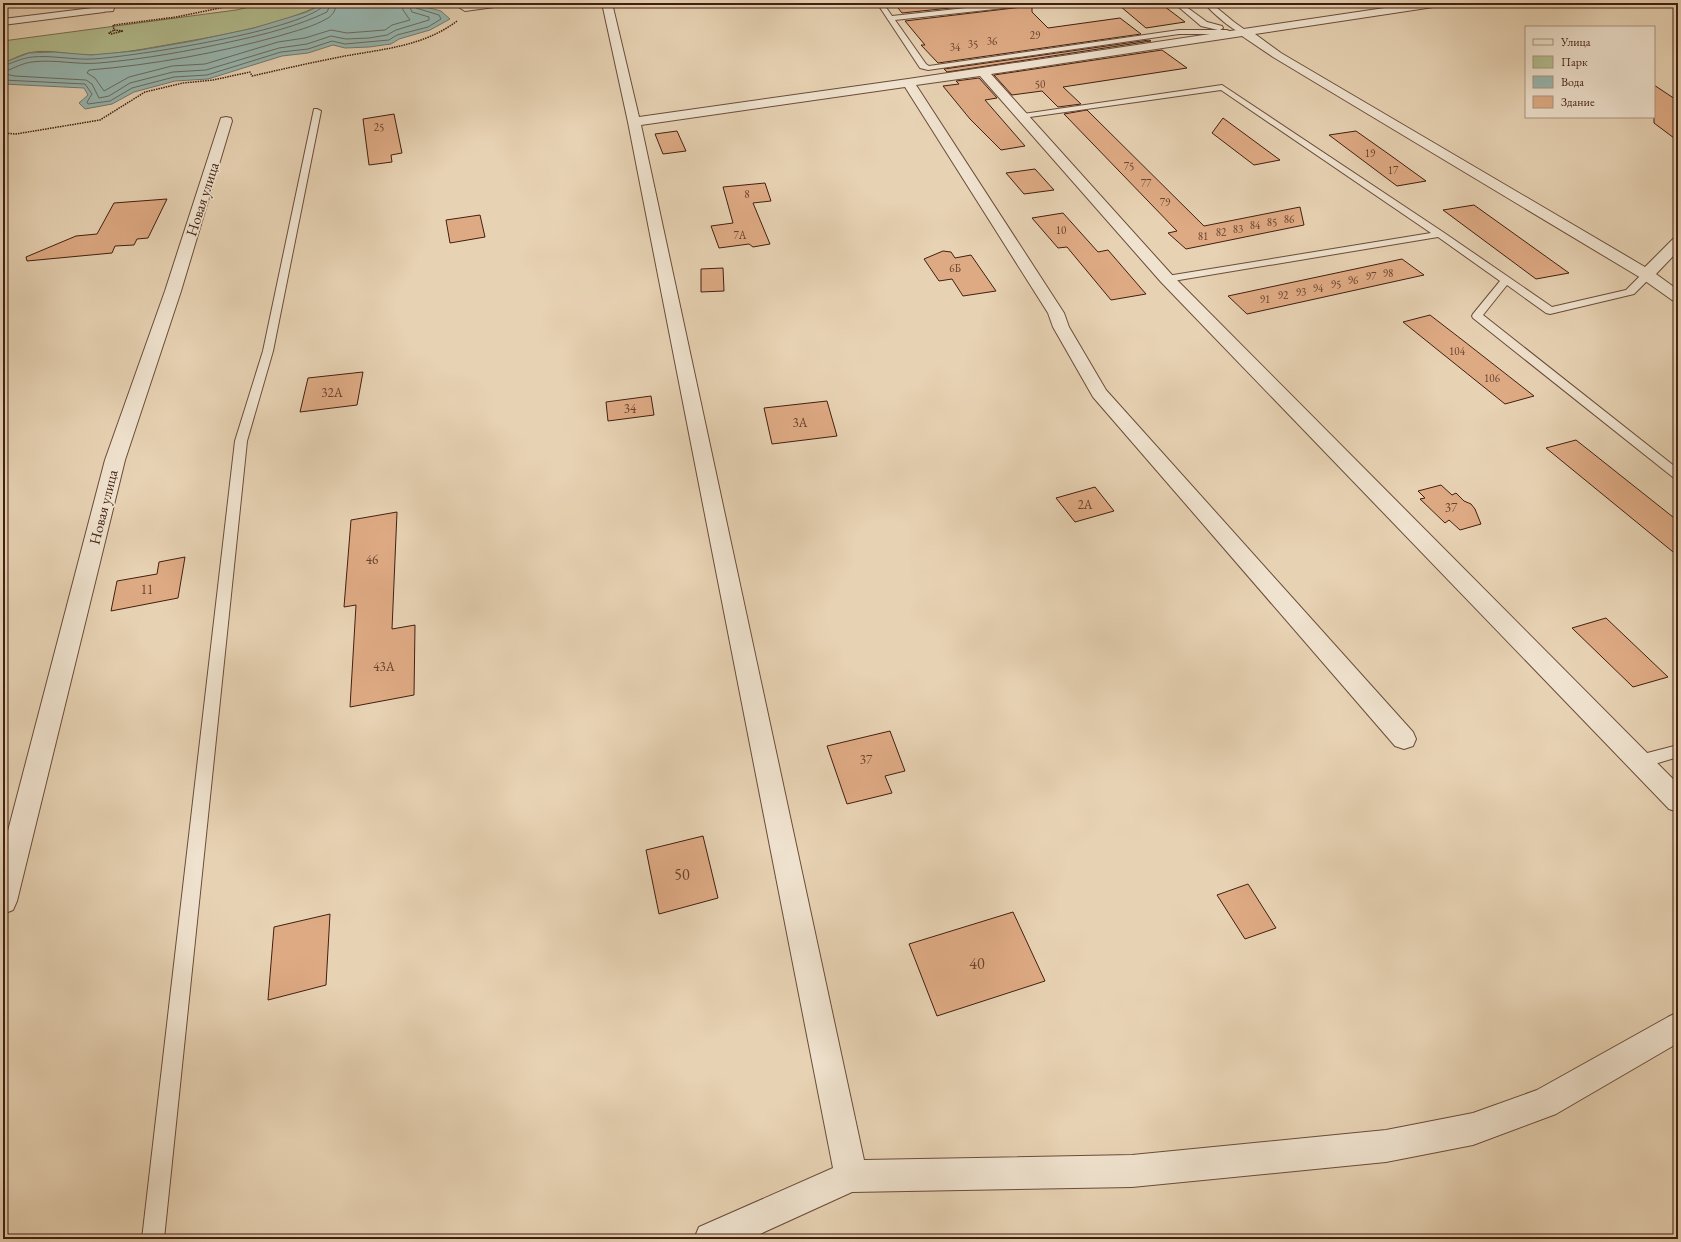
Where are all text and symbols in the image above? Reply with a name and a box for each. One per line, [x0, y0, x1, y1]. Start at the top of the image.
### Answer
legend [1525, 26, 1655, 118]
house number: 29 [1030, 28, 1041, 42]
house number: 36 [987, 34, 998, 48]
text: Улица [1560, 34, 1591, 50]
house number: 35 [968, 37, 978, 51]
house number: 34 [950, 40, 961, 54]
text: Парк [1561, 54, 1588, 70]
text: Вода [1561, 74, 1584, 90]
house number: 50 [1035, 77, 1045, 91]
text: Здание [1561, 94, 1595, 110]
house number: 25 [374, 120, 384, 134]
house number: 19 [1365, 146, 1376, 160]
house number: 75 [1124, 159, 1134, 173]
street label: Новая улица [181, 160, 223, 238]
house number: 17 [1388, 163, 1399, 177]
house number: 77 [1141, 176, 1152, 190]
house number: 8 [744, 187, 750, 201]
house number: 79 [1160, 195, 1171, 209]
house number: 86 [1284, 212, 1295, 226]
house number: 85 [1267, 215, 1277, 229]
house number: 84 [1250, 218, 1261, 232]
house number: 83 [1233, 222, 1243, 236]
house number: 10 [1056, 223, 1066, 237]
house number: 82 [1216, 225, 1227, 239]
house number: 7А [734, 228, 747, 242]
house number: 81 [1198, 229, 1208, 243]
house number: 6Б [949, 261, 961, 275]
house number: 98 [1383, 266, 1393, 280]
house number: 97 [1366, 269, 1377, 283]
house number: 96 [1348, 273, 1359, 287]
house number: 95 [1331, 277, 1341, 291]
house number: 94 [1313, 281, 1324, 295]
house number: 93 [1296, 285, 1306, 299]
house number: 92 [1278, 288, 1289, 302]
house number: 91 [1260, 292, 1270, 306]
house number: 104 [1449, 344, 1466, 358]
house number: 106 [1484, 371, 1501, 385]
house number: 32А [321, 384, 344, 401]
house number: 34 [624, 400, 637, 417]
house number: 3А [792, 414, 809, 431]
street label: Новая улица [85, 468, 121, 546]
house number: 2А [1077, 496, 1094, 513]
house number: 37 [1445, 499, 1458, 516]
house number: 46 [366, 551, 378, 568]
house number: 11 [141, 581, 153, 598]
house number: 43А [373, 658, 396, 675]
house number: 37 [860, 751, 873, 768]
house number: 50 [674, 864, 690, 885]
house number: 40 [969, 953, 985, 974]

